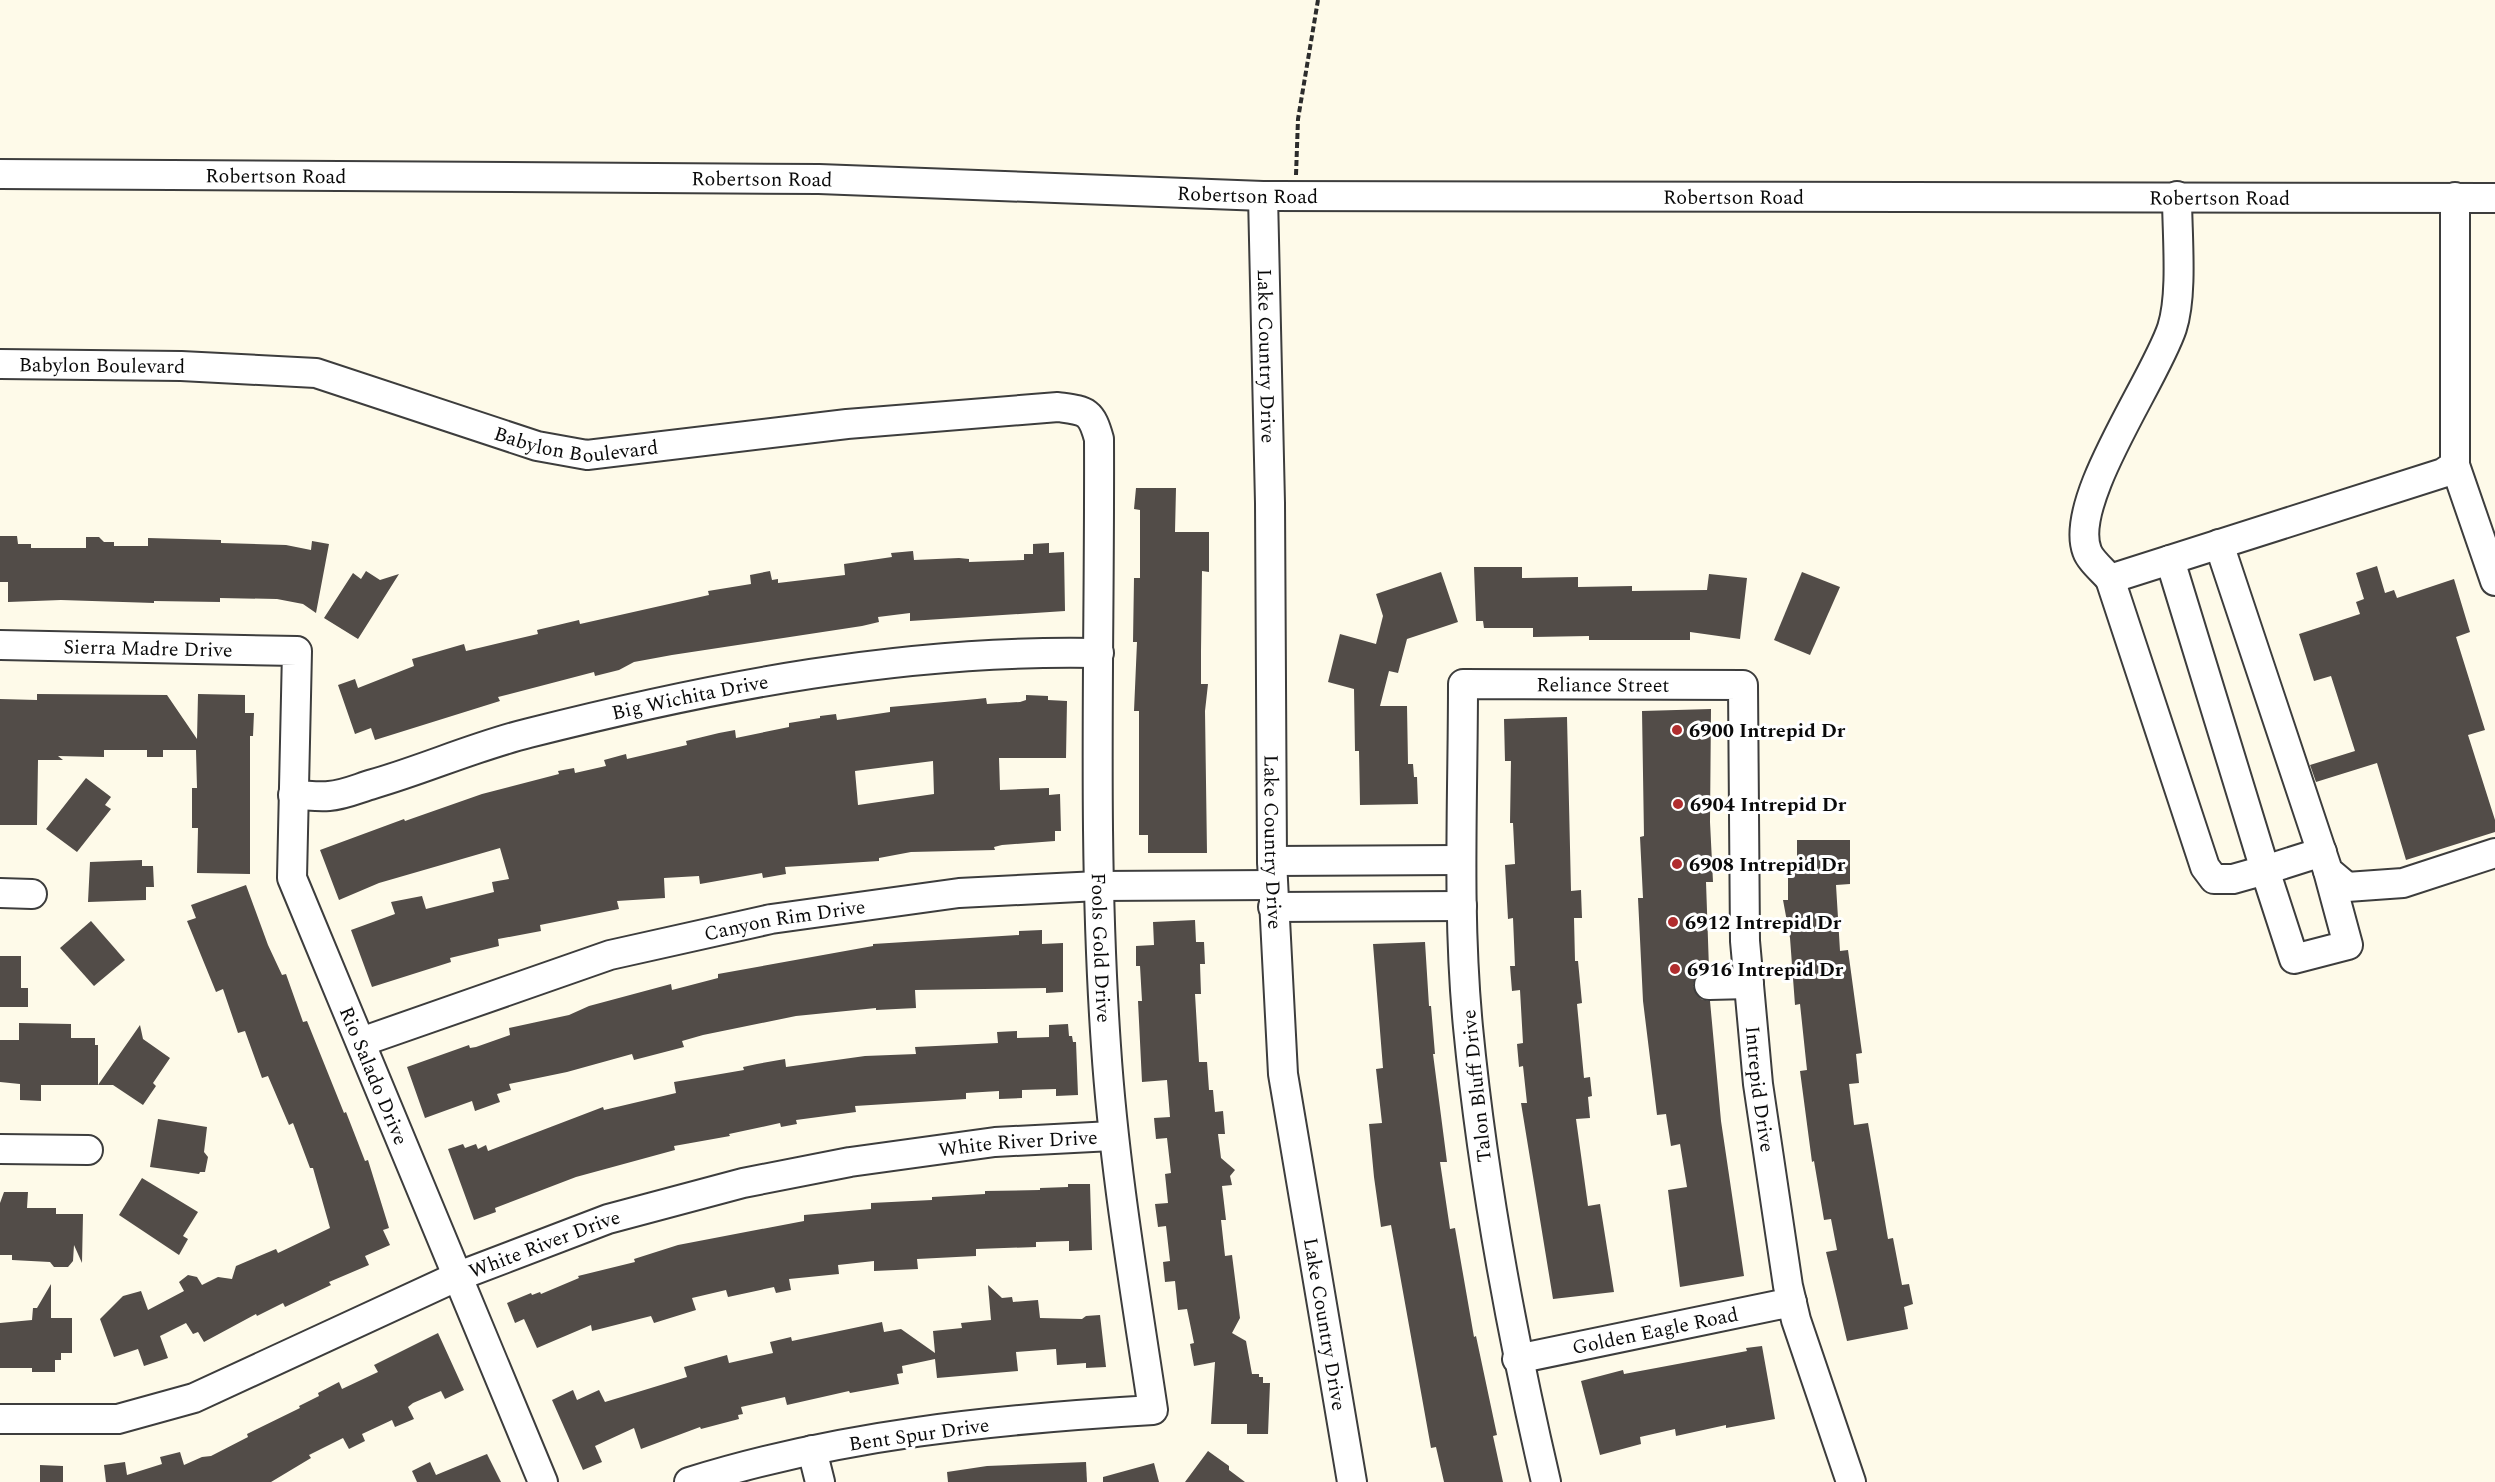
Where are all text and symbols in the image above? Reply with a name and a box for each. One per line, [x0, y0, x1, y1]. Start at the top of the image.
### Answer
street label: Robertson Road [205, 161, 347, 192]
street label: Robertson Road [691, 164, 833, 196]
street label: Robertson Road [1177, 179, 1318, 212]
street label: Robertson Road [1663, 183, 1804, 213]
street label: Robertson Road [2149, 183, 2290, 214]
street label: Lake Country Drive [1249, 268, 1283, 444]
street label: Babylon Boulevard [19, 350, 185, 382]
street label: Babylon Boulevard [490, 419, 660, 471]
street label: Sierra Madre Drive [63, 632, 233, 666]
street label: Big Wichita Drive [609, 667, 771, 728]
street label: Reliance Street [1536, 670, 1670, 701]
place label: 6900 Intrepid Dr [1689, 716, 1846, 746]
marker: 6900 Intrepid Dr [1670, 723, 1684, 737]
street label: Lake Country Drive [1255, 754, 1290, 930]
place label: 6904 Intrepid Dr [1690, 790, 1847, 820]
marker: 6904 Intrepid Dr [1671, 797, 1685, 811]
place label: 6908 Intrepid Dr [1689, 850, 1846, 880]
marker: 6908 Intrepid Dr [1670, 857, 1684, 871]
street label: Fools Gold Drive [1083, 872, 1118, 1024]
street label: Canyon Rim Drive [701, 892, 867, 950]
place label: 6912 Intrepid Dr [1685, 908, 1842, 938]
marker: 6912 Intrepid Dr [1666, 915, 1680, 929]
place label: 6916 Intrepid Dr [1687, 955, 1844, 985]
marker: 6916 Intrepid Dr [1668, 962, 1682, 976]
street label: Rio Salado Drive [331, 1002, 415, 1150]
street label: Talon Bluff Drive [1454, 1008, 1500, 1164]
street label: Intrepid Drive [1737, 1025, 1782, 1154]
street label: White River Drive [936, 1123, 1098, 1166]
street label: White River Drive [465, 1202, 624, 1287]
street label: Lake Country Drive [1295, 1236, 1354, 1413]
street label: Golden Eagle Road [1570, 1300, 1741, 1363]
street label: Bent Spur Drive [847, 1410, 991, 1460]

